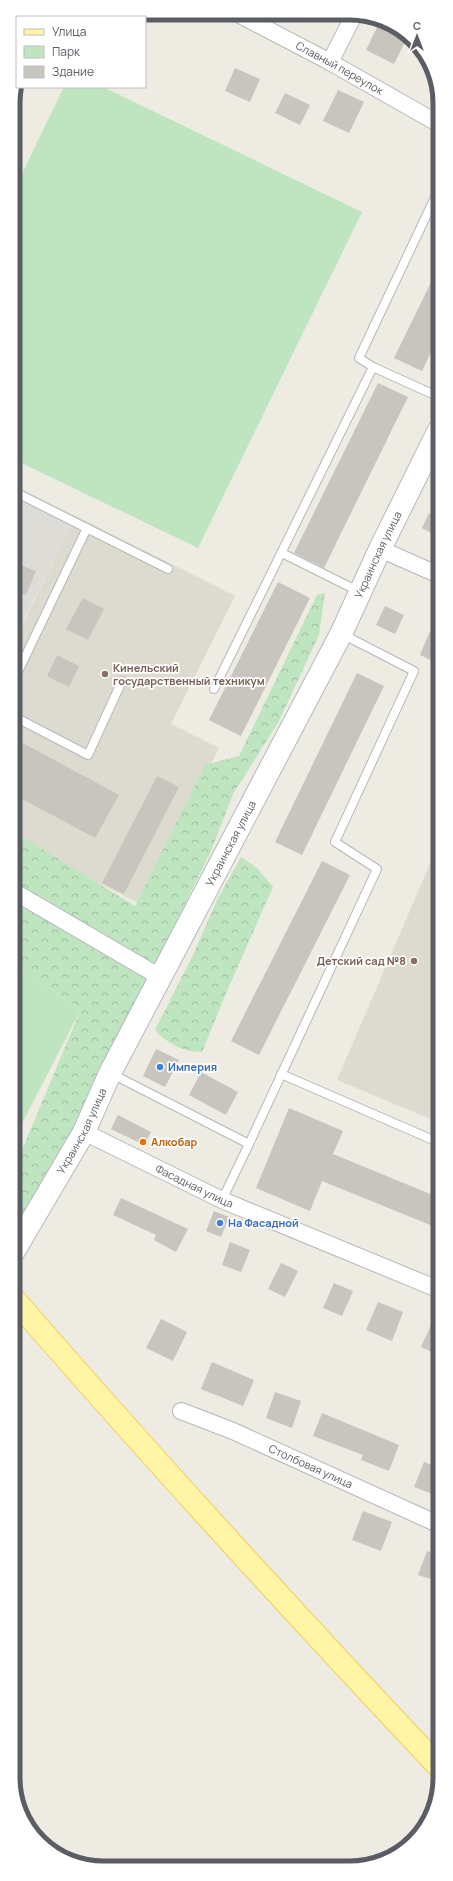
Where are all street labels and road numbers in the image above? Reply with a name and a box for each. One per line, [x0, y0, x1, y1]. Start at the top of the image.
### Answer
street label: Славный переулок [293, 37, 387, 98]
street label: Украинская улица [350, 508, 405, 601]
street label: Украинская улица [202, 798, 259, 889]
street label: Украинская улица [53, 1085, 110, 1176]
street label: Фасадная улица [153, 1160, 236, 1211]
street label: Столбовая улица [267, 1440, 355, 1491]

